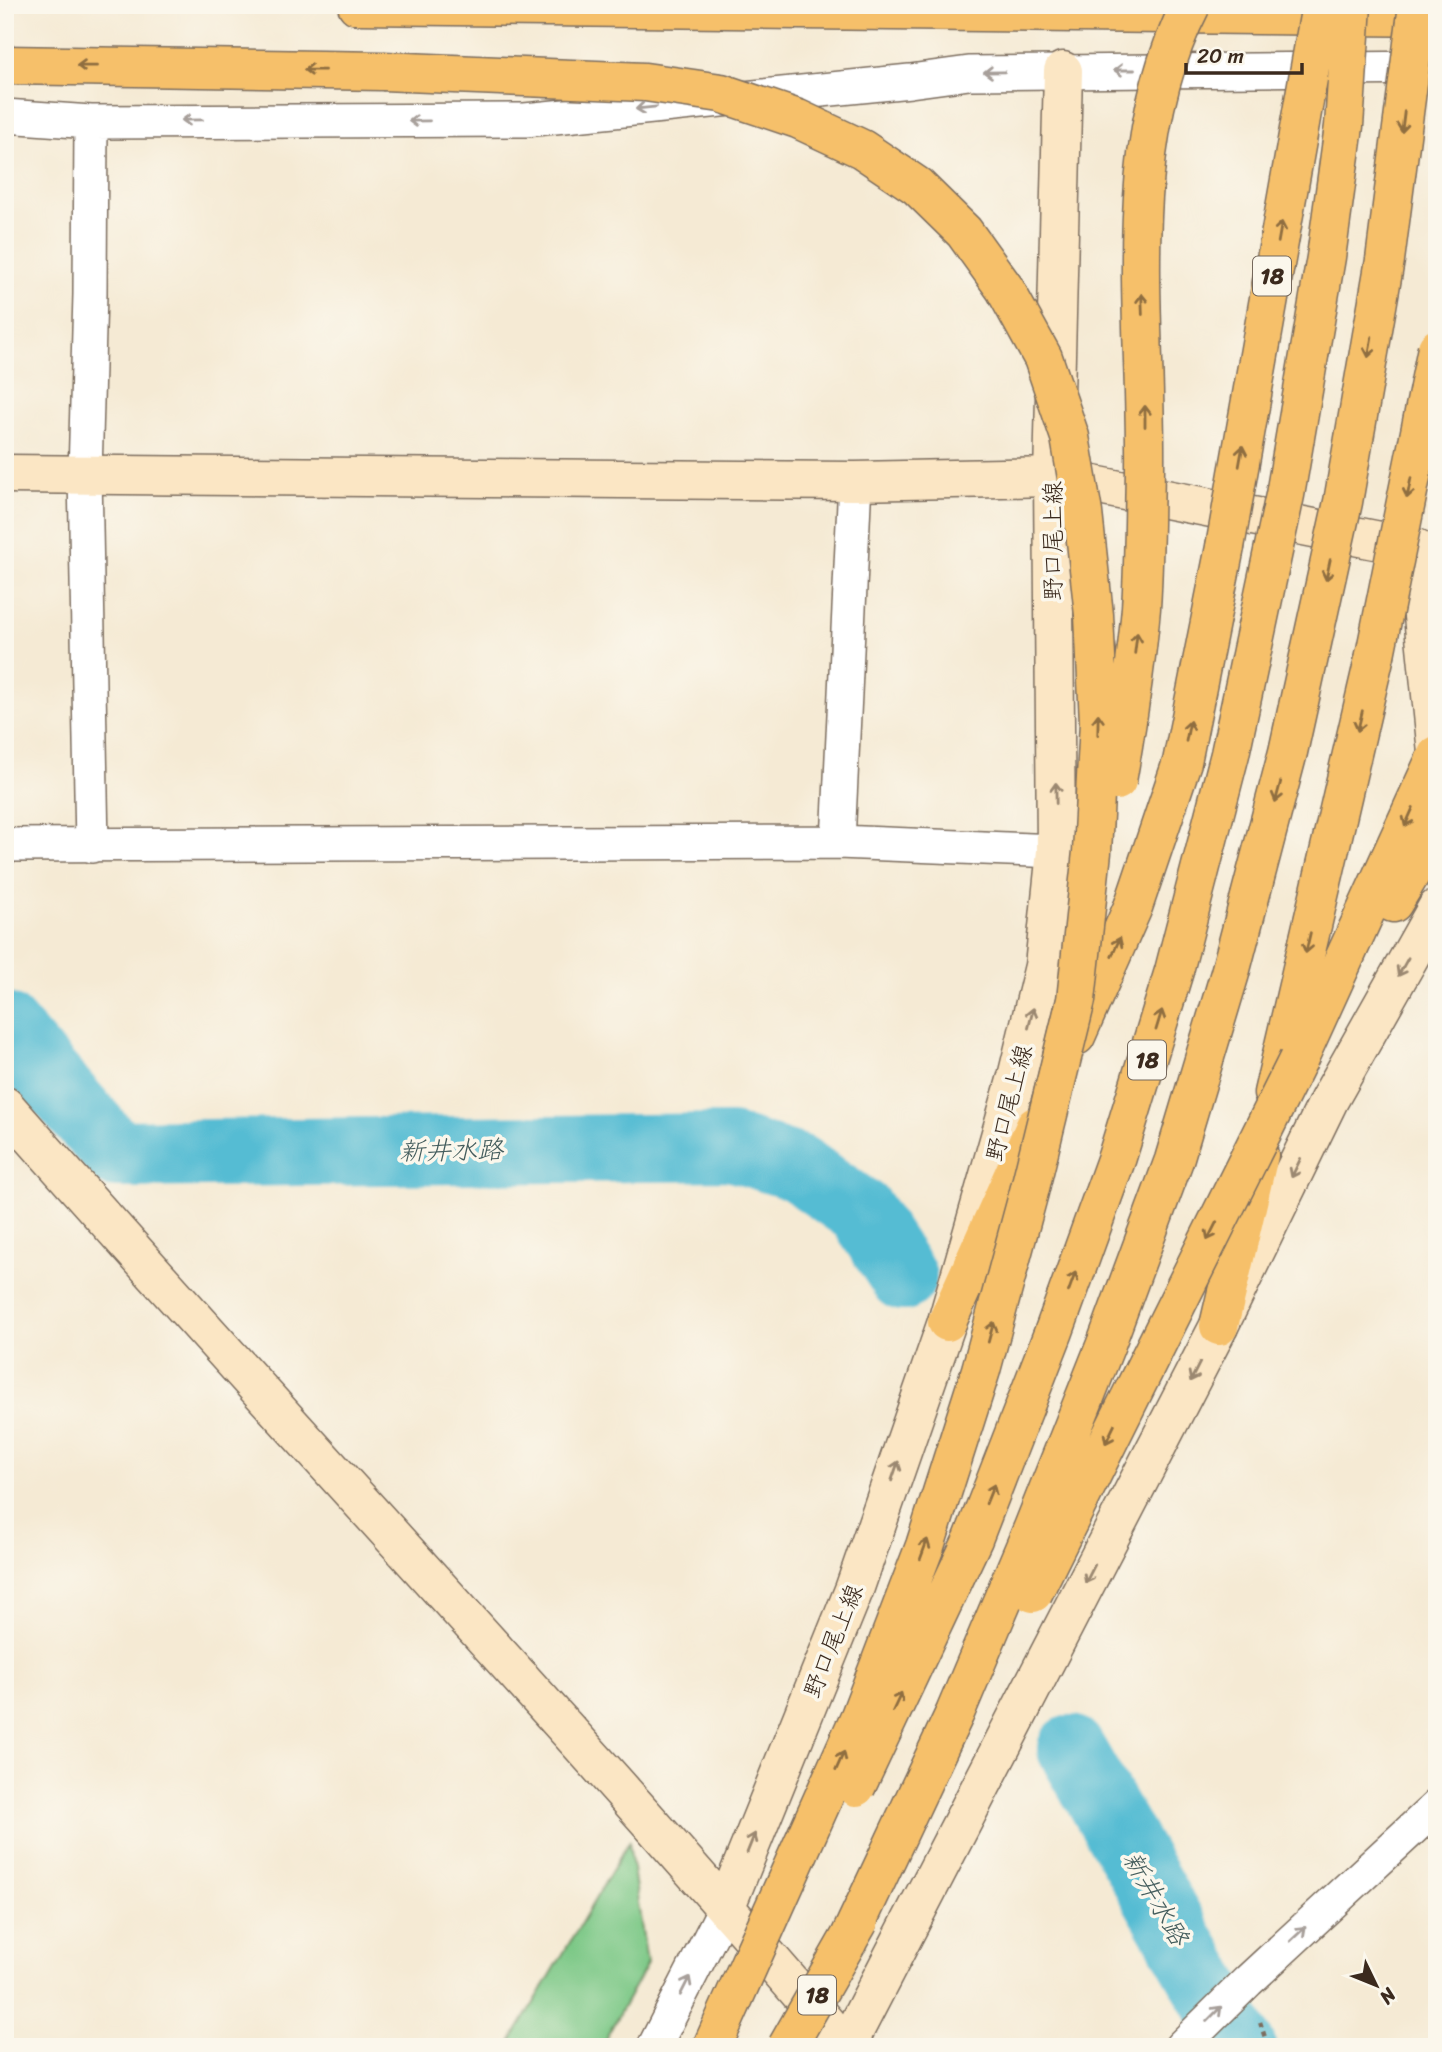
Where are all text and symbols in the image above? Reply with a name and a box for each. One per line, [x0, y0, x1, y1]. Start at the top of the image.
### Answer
scale bar [1186, 32, 1302, 76]
text: 20 m [1197, 37, 1244, 75]
one-way arrow [76, 60, 99, 73]
one-way arrow [303, 63, 326, 77]
one-way arrow [1112, 63, 1135, 77]
one-way arrow [983, 66, 1006, 79]
one-way arrow [636, 101, 658, 114]
one-way arrow [1397, 110, 1410, 132]
one-way arrow [181, 113, 204, 127]
one-way arrow [408, 114, 431, 128]
one-way arrow [1274, 221, 1287, 244]
road number: 18 [1253, 256, 1291, 296]
one-way arrow [1136, 293, 1149, 316]
one-way arrow [1363, 335, 1376, 357]
one-way arrow [1138, 404, 1152, 427]
one-way arrow [1235, 445, 1248, 468]
one-way arrow [1402, 476, 1416, 499]
street label: 野口尾上線 [1032, 481, 1074, 601]
one-way arrow [1320, 558, 1334, 581]
one-way arrow [1130, 632, 1143, 655]
one-way arrow [1352, 710, 1365, 732]
one-way arrow [1091, 713, 1105, 736]
one-way arrow [1181, 720, 1195, 743]
one-way arrow [1270, 781, 1283, 803]
one-way arrow [1049, 782, 1062, 805]
one-way arrow [1401, 806, 1415, 827]
one-way arrow [1301, 931, 1314, 954]
one-way arrow [1110, 936, 1123, 958]
one-way arrow [1396, 957, 1410, 977]
one-way arrow [1025, 1007, 1038, 1030]
one-way arrow [1153, 1009, 1166, 1031]
street label: 野口尾上線 [973, 1040, 1045, 1166]
road number: 18 [1128, 1040, 1166, 1079]
water label: 新井水路 [399, 1126, 505, 1174]
one-way arrow [1288, 1157, 1302, 1178]
one-way arrow [1205, 1220, 1219, 1241]
one-way arrow [1067, 1272, 1079, 1294]
one-way arrow [985, 1321, 998, 1344]
one-way arrow [1188, 1361, 1201, 1382]
one-way arrow [1103, 1423, 1116, 1444]
one-way arrow [890, 1460, 903, 1482]
one-way arrow [984, 1484, 997, 1506]
one-way arrow [919, 1539, 931, 1561]
one-way arrow [1083, 1563, 1097, 1584]
street label: 野口尾上線 [791, 1578, 875, 1704]
one-way arrow [891, 1692, 904, 1713]
one-way arrow [835, 1751, 848, 1772]
one-way arrow [746, 1832, 759, 1854]
water label: 新井水路 [1110, 1841, 1203, 1956]
one-way arrow [1289, 1926, 1306, 1943]
north arrow [1340, 1951, 1410, 2021]
one-way arrow [678, 1976, 692, 1997]
road number: 18 [798, 1976, 836, 2014]
text: N [1371, 1979, 1405, 2013]
one-way arrow [1205, 2005, 1222, 2022]

